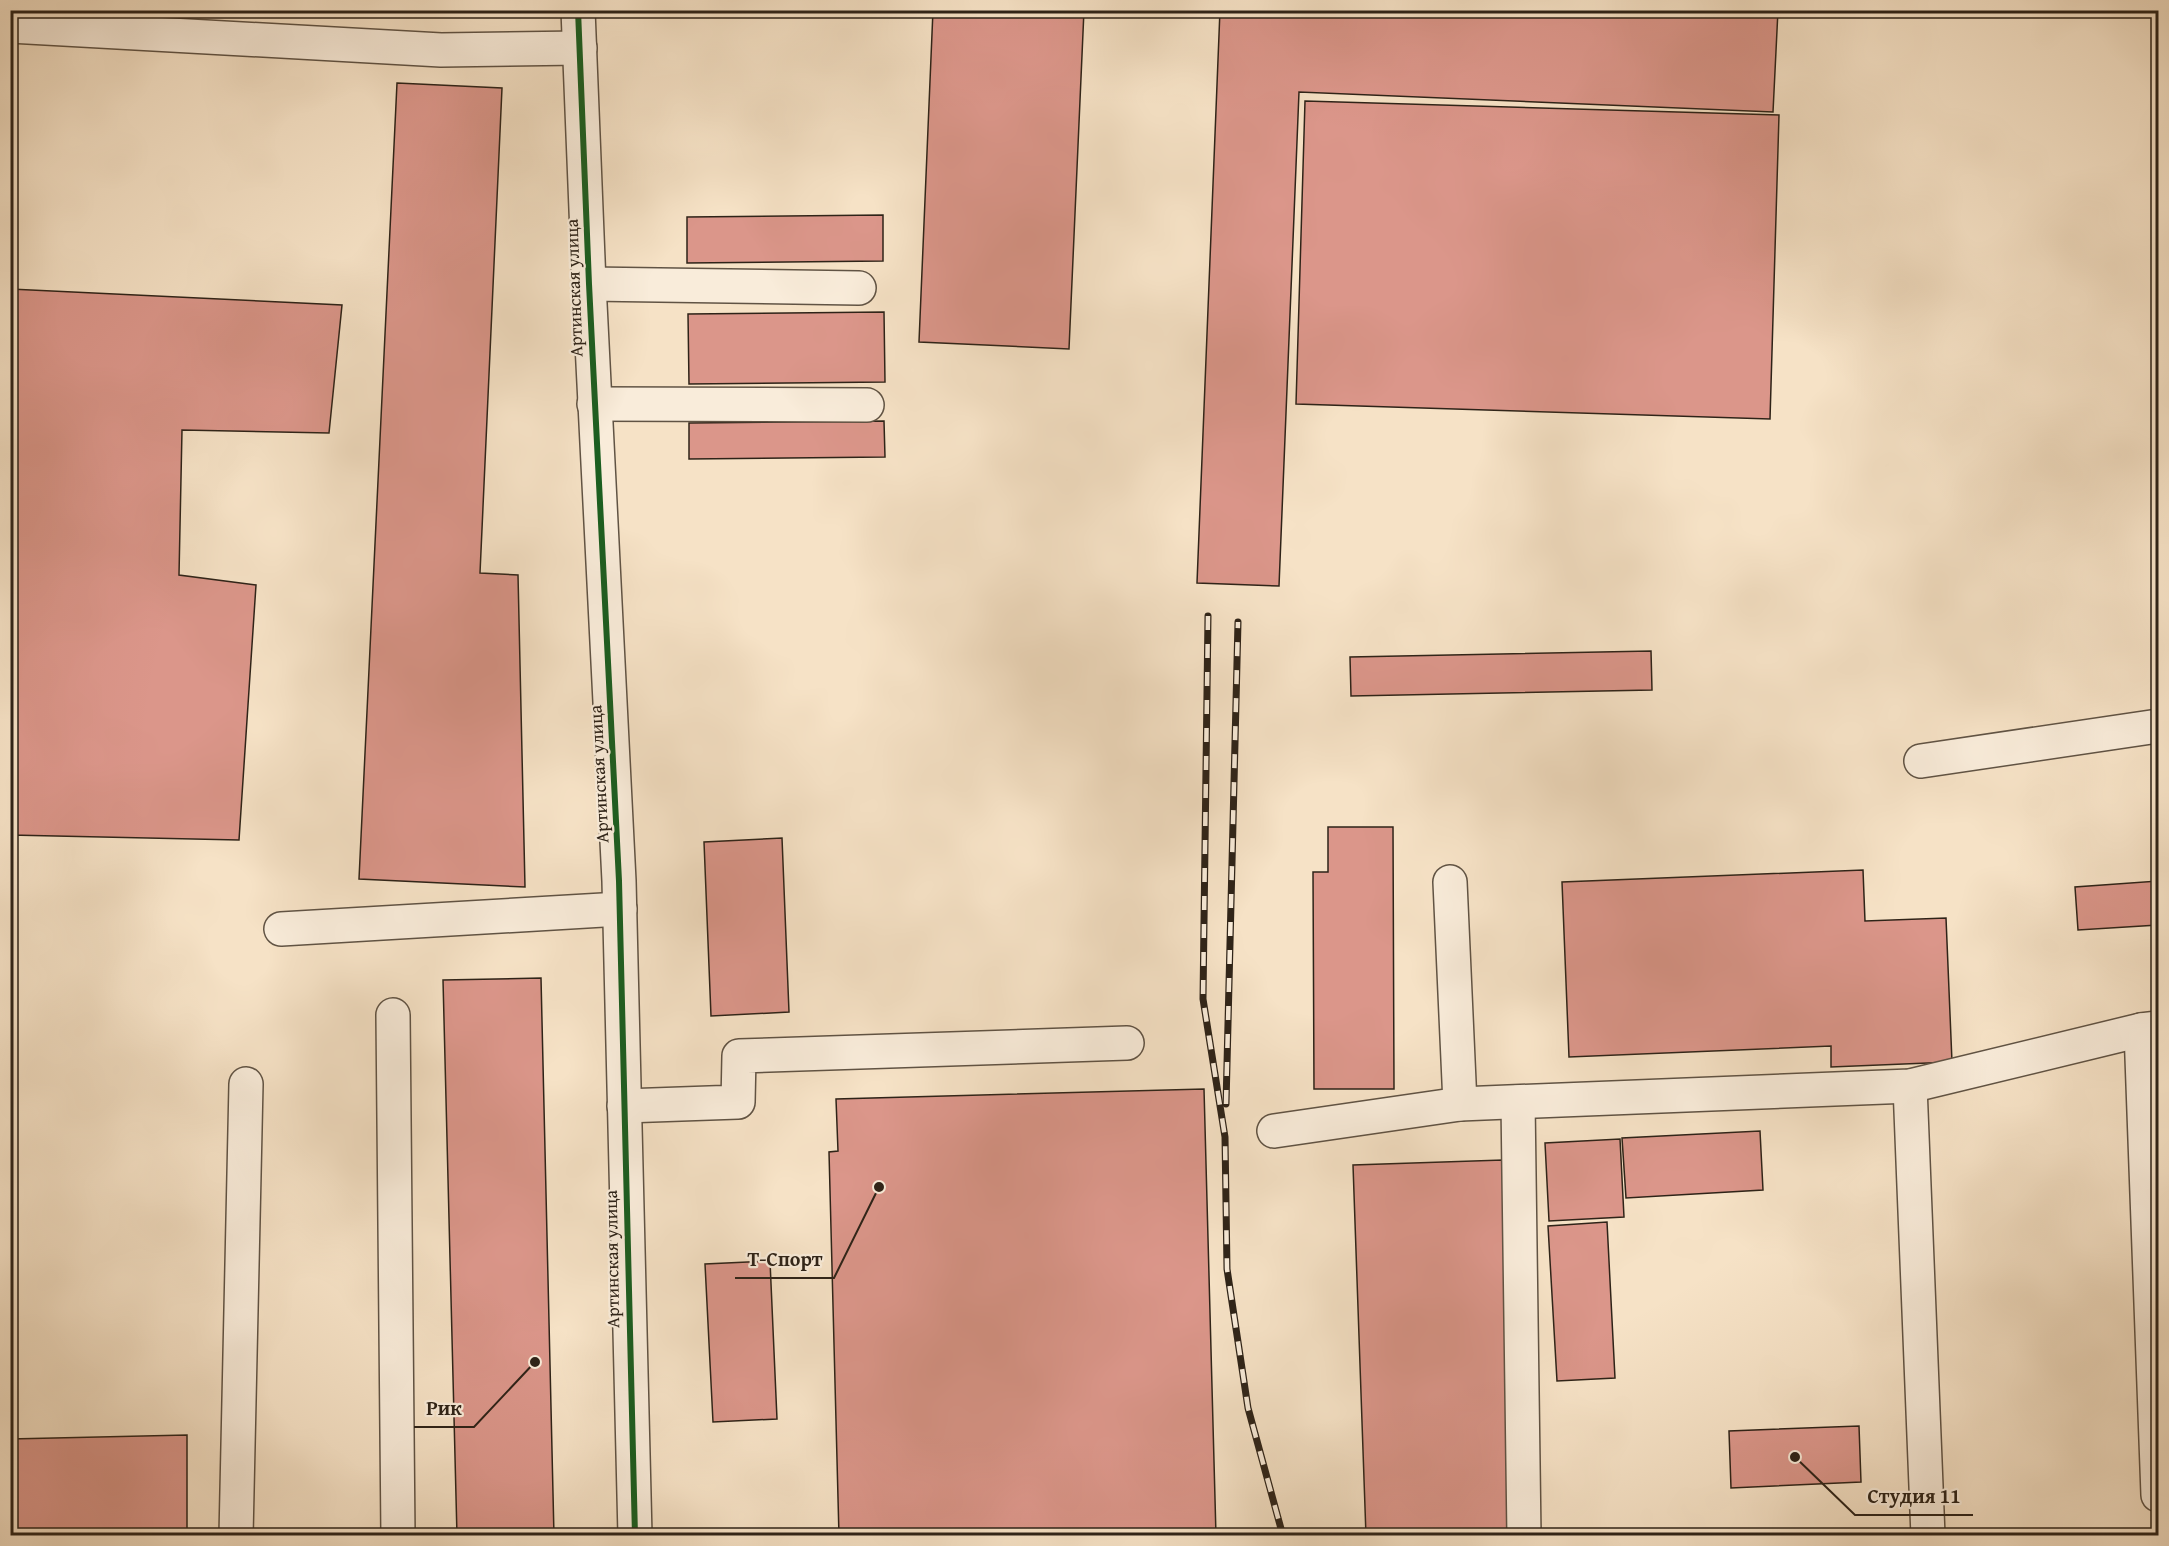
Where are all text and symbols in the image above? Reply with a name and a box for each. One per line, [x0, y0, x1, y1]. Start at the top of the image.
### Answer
street label: Артинская улица [558, 218, 589, 358]
street label: Артинская улица [581, 704, 616, 844]
street label: Артинская улица [597, 1189, 626, 1328]
callout: Т-Спорт [735, 1240, 834, 1278]
text: Т-Спорт [748, 1244, 823, 1273]
callout: Рик [414, 1389, 474, 1427]
text: Рик [426, 1393, 462, 1422]
callout: Студия 11 [1855, 1477, 1973, 1515]
text: Студия 11 [1867, 1481, 1961, 1510]

